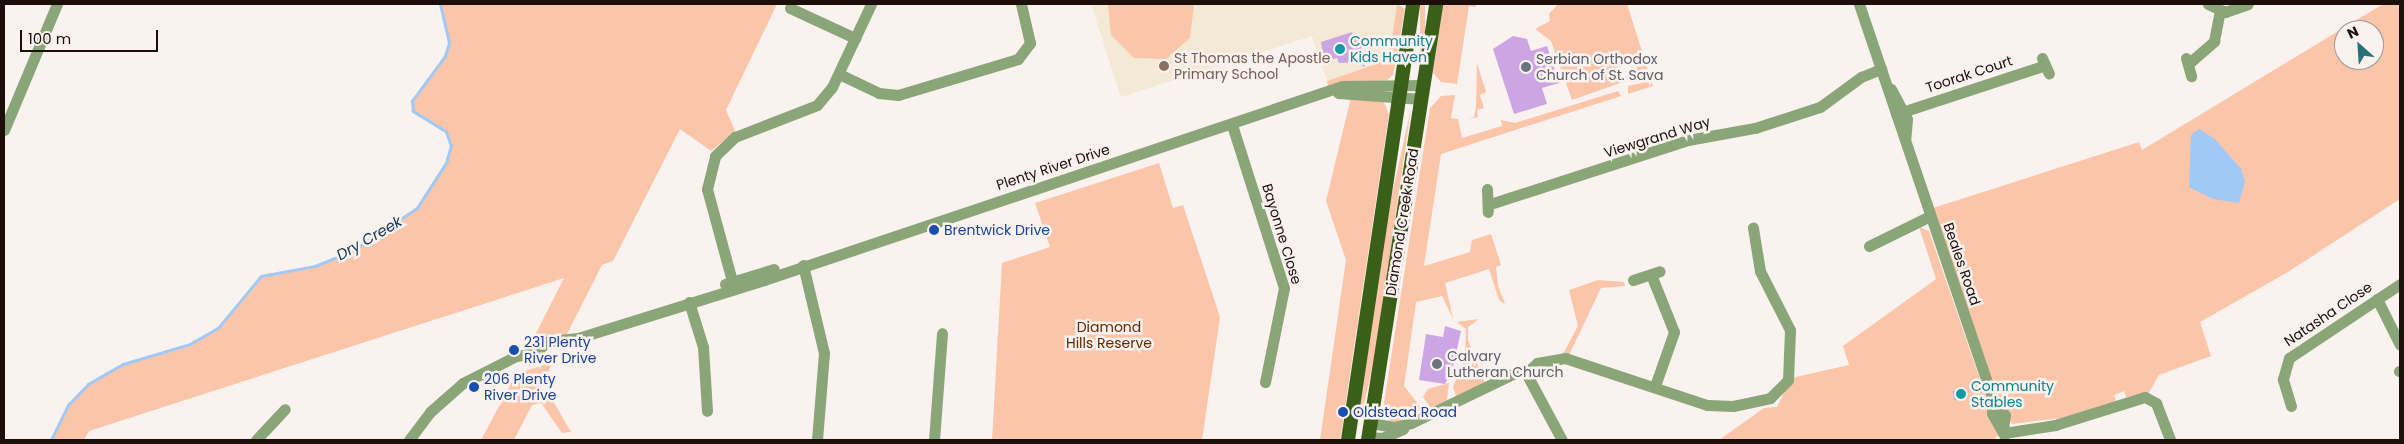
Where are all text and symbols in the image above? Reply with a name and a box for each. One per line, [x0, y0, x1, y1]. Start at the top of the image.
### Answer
scale bar [22, 20, 160, 52]
north arrow [2334, 20, 2384, 70]
text: N [2344, 21, 2362, 44]
text: 100 m [28, 28, 71, 49]
place label: Community Kids Haven [1350, 33, 1433, 65]
marker: Community Kids Haven [1334, 43, 1346, 55]
place label: St Thomas the Apostle Primary School [1174, 50, 1330, 82]
place label: Serbian Orthodox Church of St. Sava [1536, 51, 1663, 84]
street label: Toorak Court [1924, 52, 2014, 96]
marker: St Thomas the Apostle Primary School [1158, 60, 1170, 72]
marker: Serbian Orthodox Church of St. Sava [1520, 61, 1532, 73]
street label: Viewgrand Way [1602, 113, 1712, 161]
street label: Plenty River Drive [994, 141, 1112, 193]
street label: Diamond Creek Road [1382, 147, 1422, 297]
street label: Bayonne Close [1259, 182, 1305, 286]
water label: Dry Creek [333, 212, 405, 264]
street label: Beales Road [1940, 220, 1984, 308]
place label: Brentwick Drive [944, 222, 1050, 238]
marker: Brentwick Drive [928, 224, 940, 236]
street label: Natasha Close [2281, 278, 2375, 350]
park label: Diamond Hills Reserve [1066, 319, 1152, 352]
place label: 231 Plenty River Drive [524, 334, 597, 367]
marker: 231 Plenty River Drive [508, 344, 520, 356]
place label: Calvary Lutheran Church [1447, 348, 1564, 381]
marker: Calvary Lutheran Church [1431, 358, 1443, 370]
place label: 206 Plenty River Drive [484, 371, 557, 404]
place label: Community Stables [1971, 378, 2054, 411]
marker: 206 Plenty River Drive [468, 381, 480, 393]
marker: Community Stables [1955, 388, 1967, 400]
place label: Oldstead Road [1353, 404, 1457, 420]
marker: Oldstead Road [1337, 406, 1349, 418]

